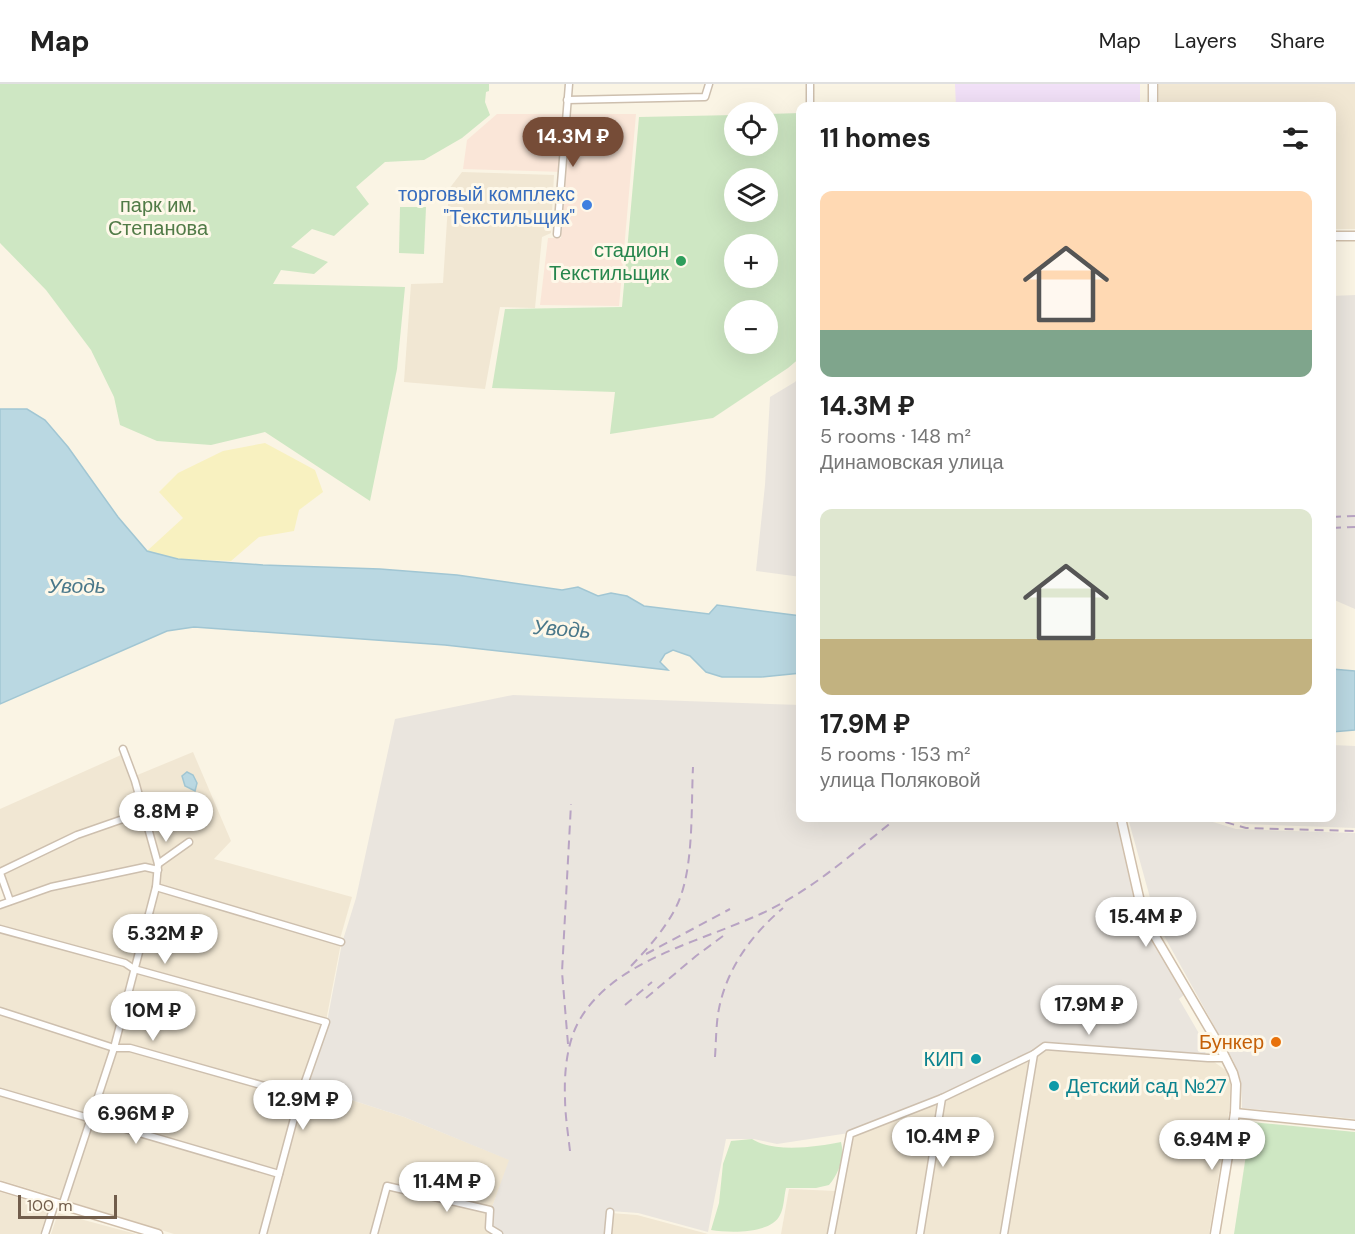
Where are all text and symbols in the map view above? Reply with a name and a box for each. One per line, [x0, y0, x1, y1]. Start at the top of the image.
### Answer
text: Map [30, 23, 90, 60]
text: Map [1099, 27, 1141, 55]
text: Layers [1174, 27, 1237, 55]
text: Share [1270, 27, 1325, 55]
map controls [724, 102, 778, 354]
button: locate [724, 102, 778, 156]
pin: 14.3M ₽ [518, 117, 628, 168]
text: 11 homes [820, 121, 931, 155]
icon: filters [1279, 122, 1312, 155]
text: 14.3M ₽ [537, 123, 609, 149]
button: layers [724, 168, 778, 222]
place label: торговый комплекс "Текстильщик" [398, 181, 575, 230]
park label: парк им. Степанова [108, 192, 209, 241]
marker: торговый комплекс "Текстильщик" [580, 198, 594, 212]
icon: home [1012, 230, 1120, 338]
button: + [724, 234, 778, 288]
place label: стадион Текстильщик [549, 237, 669, 286]
marker: стадион Текстильщик [674, 254, 688, 268]
button: − [724, 300, 778, 354]
text: 14.3M ₽ [820, 389, 915, 423]
text: 5 rooms · 148 m² [820, 423, 971, 449]
text: Динамовская улица [820, 449, 1004, 475]
icon: home [1012, 548, 1120, 656]
water label: Уводь [47, 572, 106, 600]
water label: Уводь [531, 613, 592, 645]
text: 17.9M ₽ [820, 707, 910, 741]
text: 5 rooms · 153 m² [820, 741, 971, 767]
text: улица Поляковой [820, 767, 981, 793]
pin: 8.8M ₽ [117, 792, 215, 843]
text: 8.8M ₽ [133, 798, 199, 824]
pin: 15.4M ₽ [1091, 897, 1201, 948]
text: 15.4M ₽ [1109, 903, 1183, 929]
pin: 5.32M ₽ [110, 914, 220, 965]
text: 5.32M ₽ [127, 920, 203, 946]
pin: 17.9M ₽ [1034, 985, 1144, 1036]
pin: 10M ₽ [111, 991, 195, 1042]
text: 17.9M ₽ [1054, 991, 1124, 1017]
text: 10M ₽ [125, 997, 181, 1023]
place label: Бункер [1199, 1029, 1264, 1055]
marker: Бункер [1269, 1035, 1283, 1049]
place label: КИП [924, 1046, 964, 1072]
marker: КИП [969, 1052, 983, 1066]
place label: Детский сад №27 [1066, 1073, 1227, 1099]
marker: Детский сад №27 [1047, 1079, 1061, 1093]
pin: 12.9M ₽ [248, 1080, 358, 1131]
text: 12.9M ₽ [267, 1086, 339, 1112]
pin: 6.96M ₽ [81, 1094, 191, 1145]
text: 6.96M ₽ [97, 1100, 175, 1126]
pin: 10.4M ₽ [888, 1117, 998, 1168]
pin: 6.94M ₽ [1157, 1120, 1267, 1171]
text: 10.4M ₽ [906, 1123, 980, 1149]
text: 6.94M ₽ [1173, 1126, 1251, 1152]
pin: 11.4M ₽ [392, 1162, 502, 1213]
text: 11.4M ₽ [413, 1168, 481, 1194]
scale bar [18, 1192, 117, 1220]
text: 100 m [27, 1195, 72, 1216]

